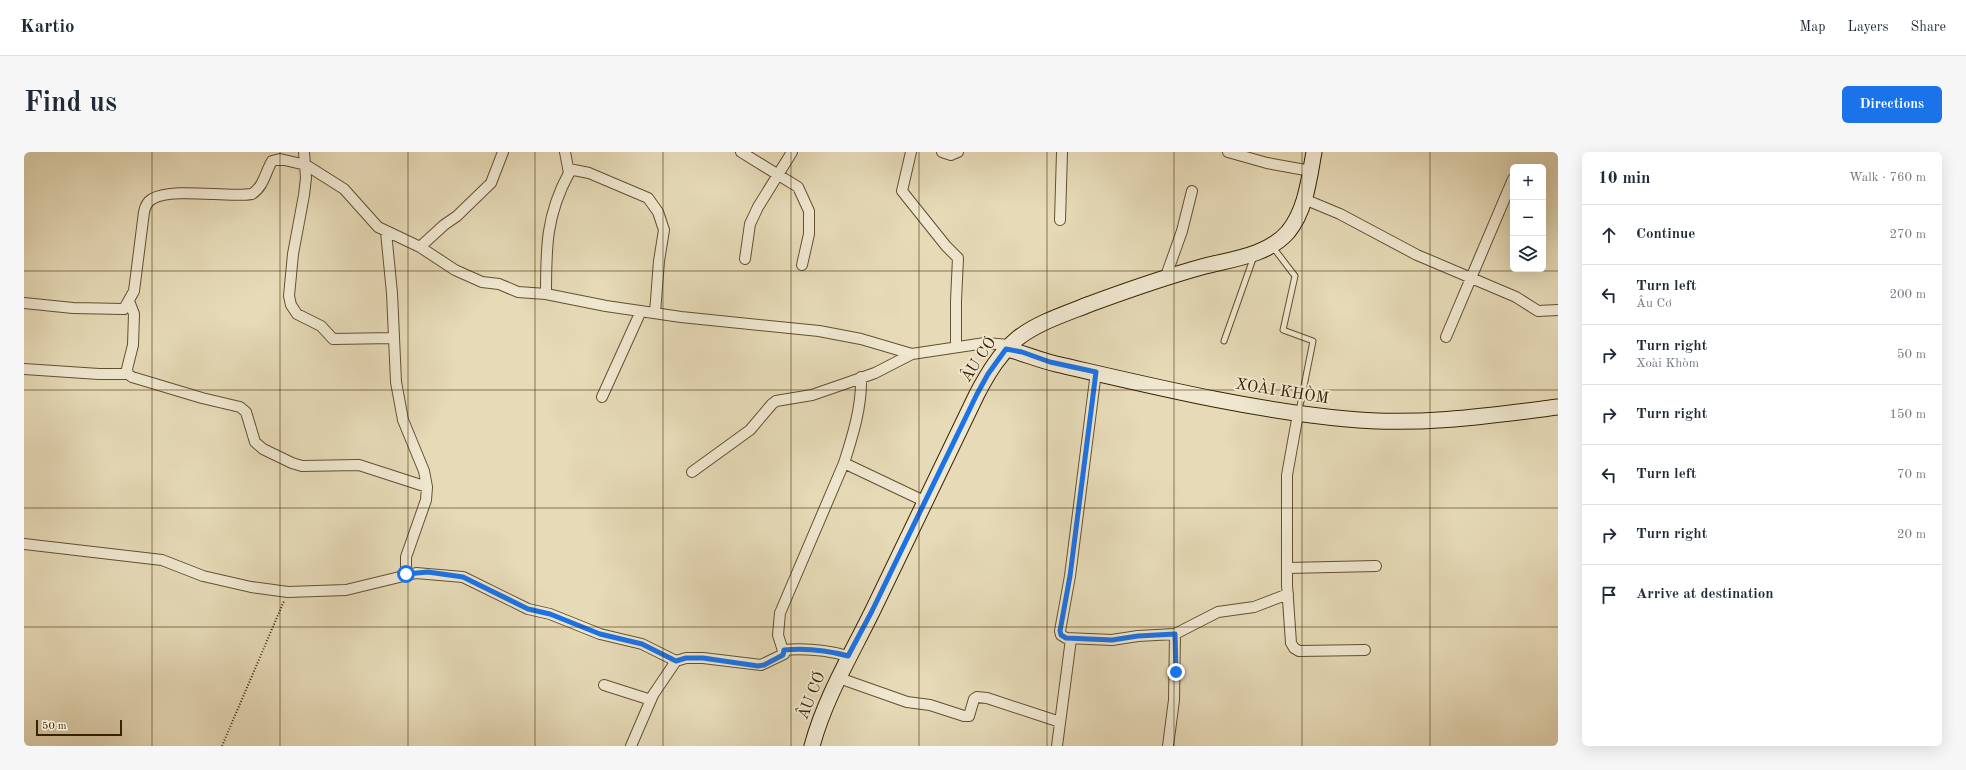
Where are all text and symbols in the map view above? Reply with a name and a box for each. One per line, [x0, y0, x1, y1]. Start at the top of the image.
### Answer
text: Kartio [20, 18, 75, 37]
text: Map [1800, 20, 1826, 34]
text: Layers [1848, 20, 1889, 34]
text: Share [1911, 20, 1946, 34]
button: Directions [1842, 86, 1942, 123]
text: Find us [24, 90, 117, 118]
map controls [1510, 164, 1546, 272]
button: + [1510, 164, 1546, 200]
text: 10 min [1598, 170, 1651, 187]
text: Walk · 760 m [1849, 171, 1926, 184]
button: − [1510, 200, 1546, 236]
icon: ahead [1598, 224, 1620, 246]
text: Continue [1636, 227, 1695, 242]
text: 270 m [1889, 228, 1926, 241]
button: layers [1510, 236, 1546, 272]
text: Turn left [1636, 279, 1696, 294]
icon: left [1598, 284, 1620, 306]
text: 200 m [1889, 288, 1926, 301]
text: Âu Cơ [1636, 297, 1672, 310]
street label: ÂU CƠ [955, 333, 1000, 385]
text: Turn right [1636, 339, 1707, 354]
icon: right [1598, 344, 1620, 366]
text: 50 m [1897, 348, 1926, 361]
text: Xoài Khòm [1636, 357, 1699, 370]
street label: XOÀI KHÒM [1234, 372, 1331, 407]
icon: right [1598, 404, 1620, 426]
text: Turn right [1636, 407, 1707, 422]
text: 150 m [1889, 408, 1926, 421]
icon: left [1598, 464, 1620, 486]
text: Turn left [1636, 467, 1696, 482]
text: 70 m [1897, 468, 1926, 481]
icon: right [1598, 524, 1620, 546]
text: Turn right [1636, 527, 1707, 542]
text: 20 m [1897, 528, 1926, 541]
route start [397, 565, 415, 583]
icon: arrive [1598, 584, 1620, 606]
text: Arrive at destination [1636, 587, 1774, 602]
route end [1167, 663, 1185, 681]
street label: ÂU CƠ [792, 668, 829, 722]
scale bar [36, 718, 122, 737]
text: 50 m [42, 721, 67, 732]

